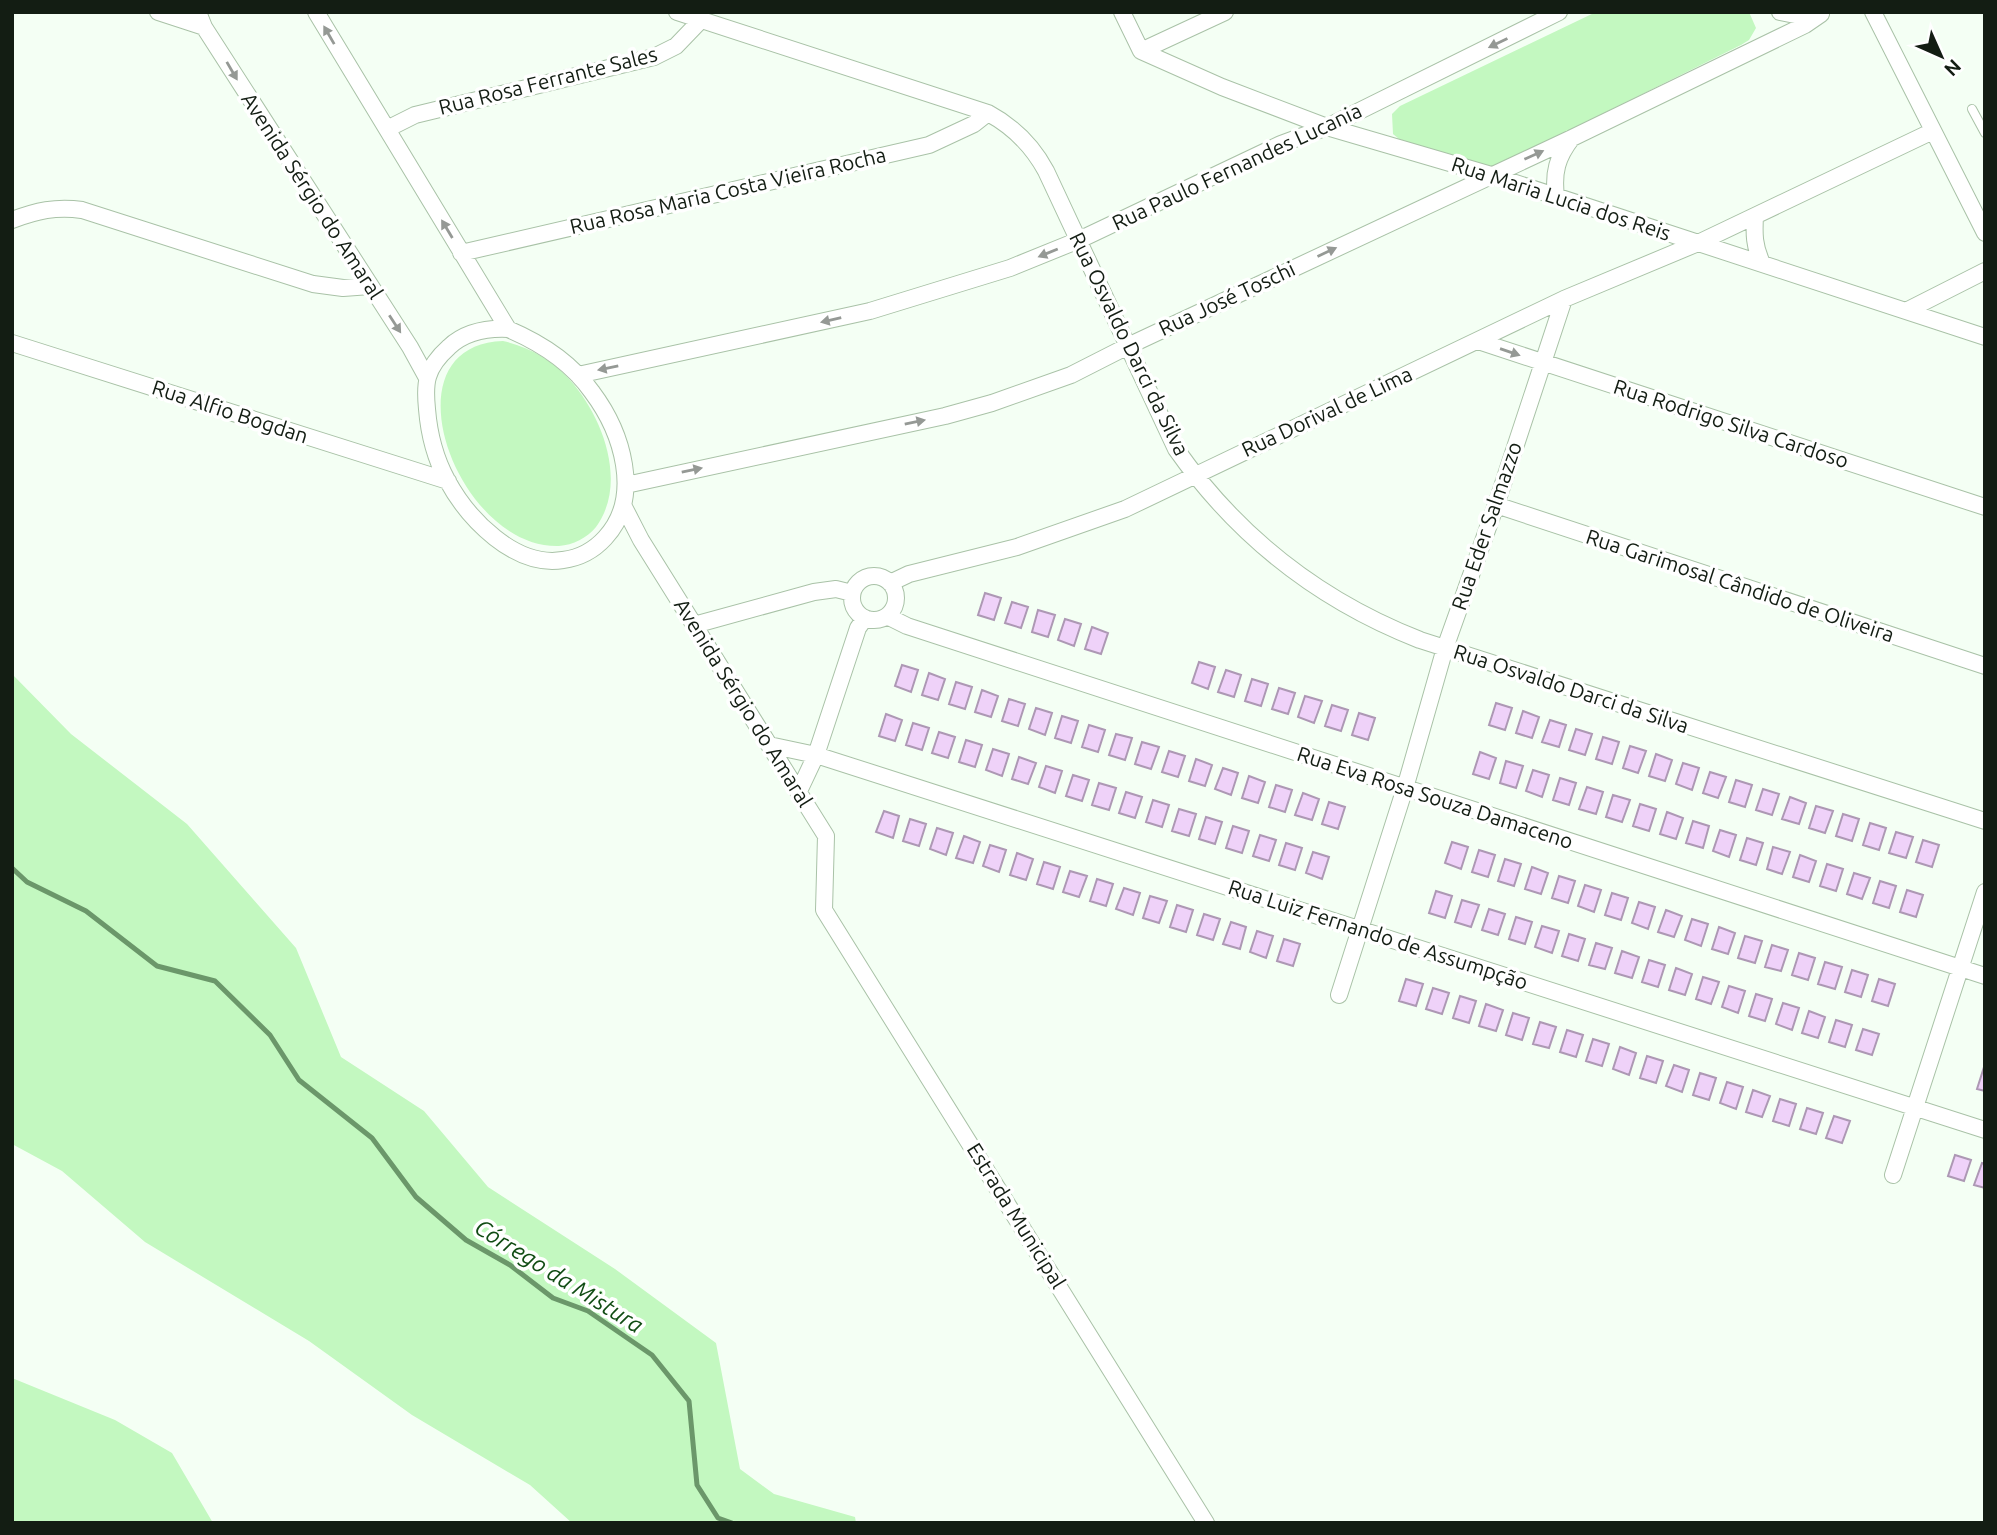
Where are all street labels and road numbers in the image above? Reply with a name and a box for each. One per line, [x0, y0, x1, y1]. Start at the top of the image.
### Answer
street label: Rua Rosa Ferrante Sales [436, 41, 660, 119]
street label: Avenida Sérgio do Amaral [237, 88, 389, 303]
street label: Rua Paulo Fernandes Lucania [1108, 98, 1365, 235]
street label: Rua Rosa Maria Costa Vieira Rocha [567, 142, 888, 238]
street label: Rua Maria Lucia dos Reis [1449, 151, 1674, 245]
street label: Rua Osvaldo Darci da Silva [1065, 228, 1195, 459]
street label: Rua José Toschi [1155, 256, 1299, 340]
street label: Rua Dorival de Lima [1237, 361, 1416, 461]
street label: Rua Alfio Bogdan [149, 374, 311, 448]
street label: Rua Rodrigo Silva Cardoso [1611, 374, 1852, 472]
street label: Rua Eder Salmazzo [1446, 438, 1526, 613]
street label: Rua Garimosal Cândido de Oliveira [1583, 524, 1897, 646]
street label: Avenida Sérgio do Amaral [670, 594, 818, 811]
street label: Rua Osvaldo Darci da Silva [1451, 639, 1692, 737]
street label: Rua Eva Rosa Souza Damaceno [1294, 741, 1576, 853]
street label: Rua Luiz Fernando de Assumpção [1225, 874, 1531, 994]
street label: Estrada Municipal [963, 1138, 1071, 1292]

